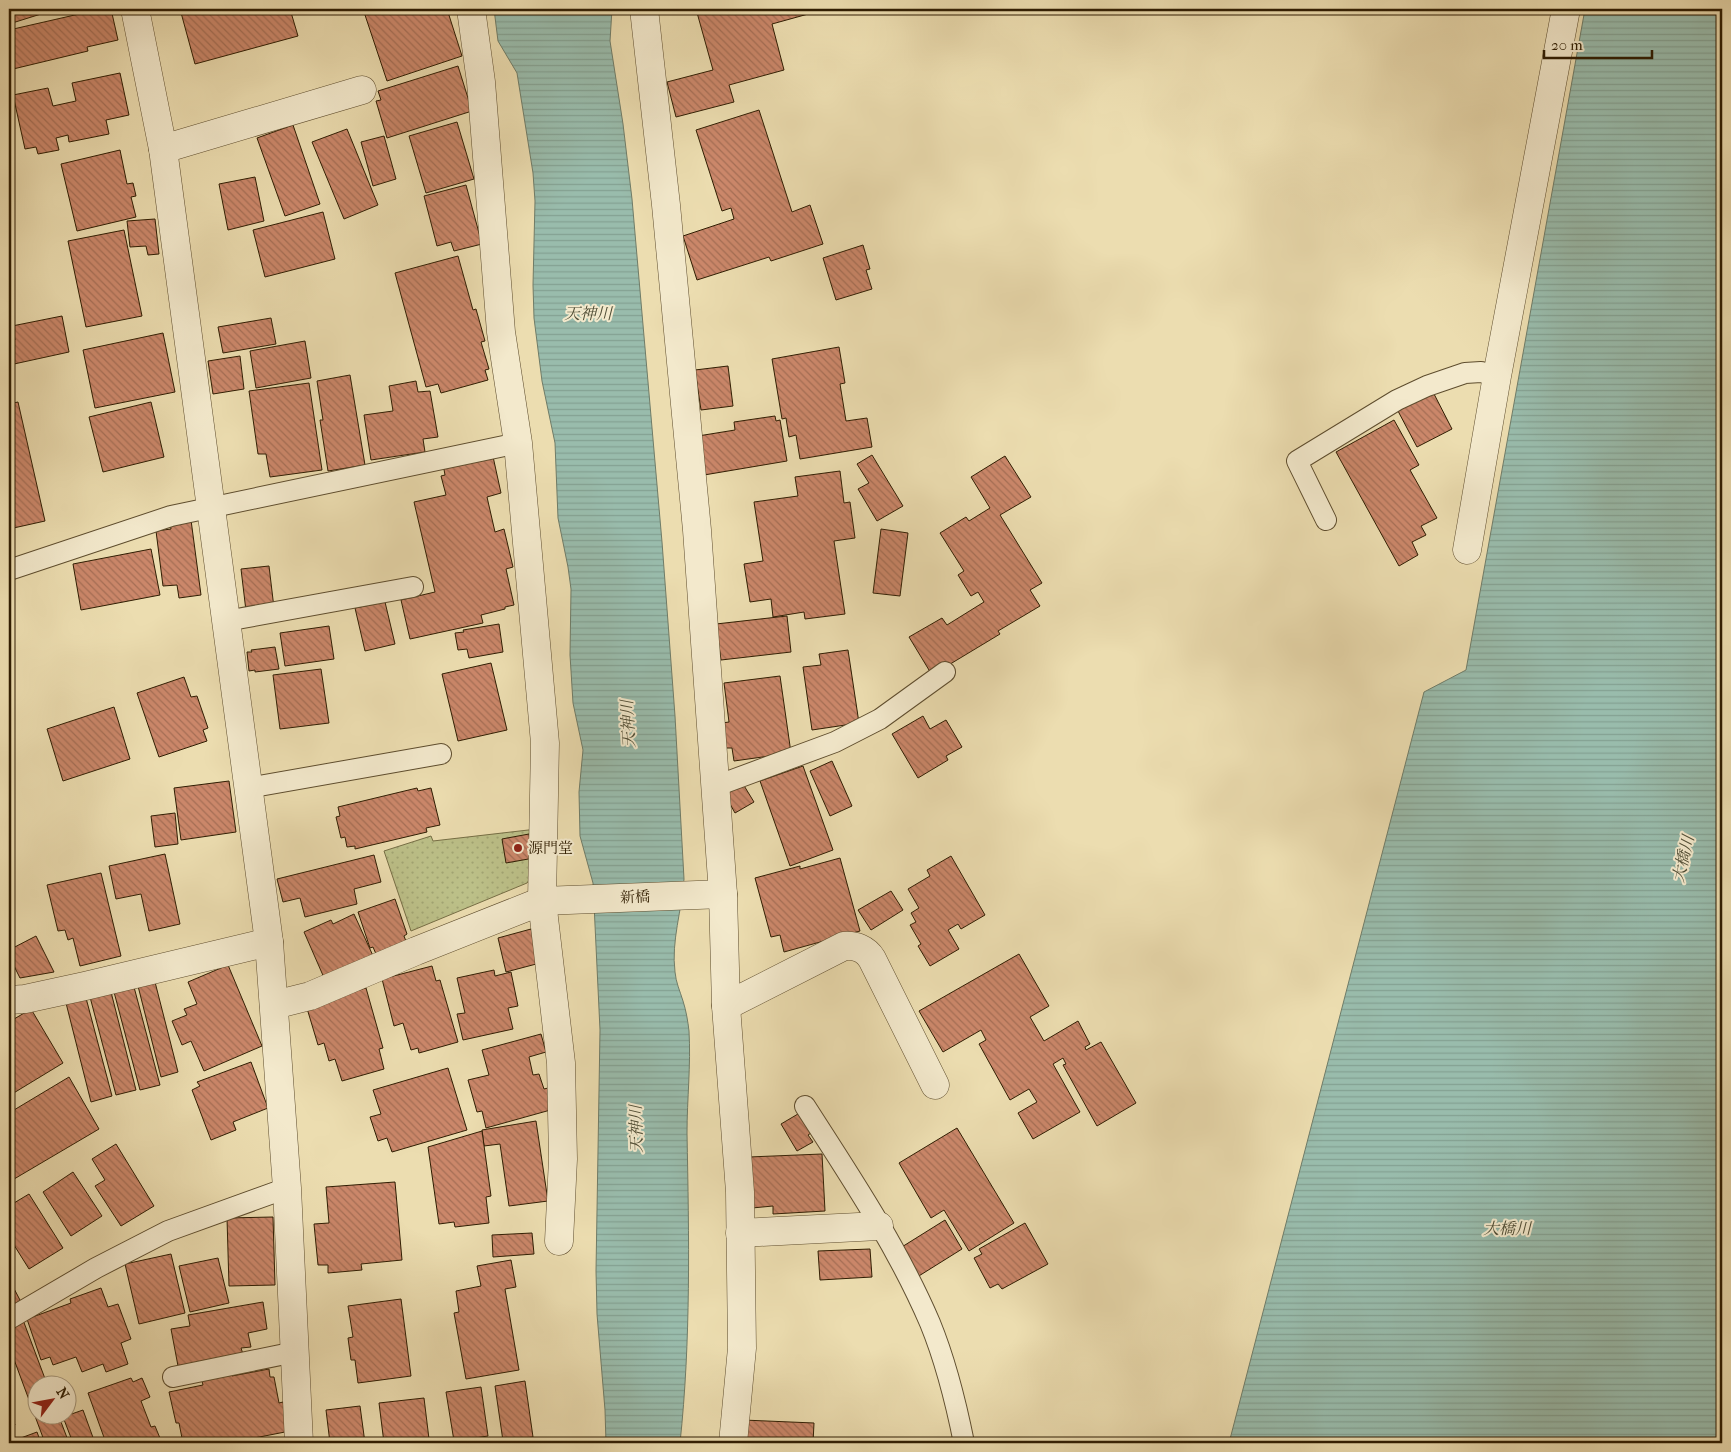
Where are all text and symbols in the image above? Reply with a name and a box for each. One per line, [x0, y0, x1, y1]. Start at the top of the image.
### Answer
scale bar [1544, 28, 1651, 60]
text: 20 m [1551, 36, 1583, 54]
water label: 天神川 [564, 304, 614, 323]
water label: 天神川 [617, 698, 639, 748]
water label: 大橋川 [1668, 832, 1698, 885]
place label: 源門堂 [528, 839, 573, 857]
marker: 源門堂 [512, 842, 524, 854]
street label: 新橋 [620, 887, 650, 907]
water label: 天神川 [626, 1103, 646, 1153]
water label: 大橋川 [1483, 1219, 1533, 1238]
north arrow [28, 1374, 78, 1424]
text: N [53, 1384, 73, 1403]

